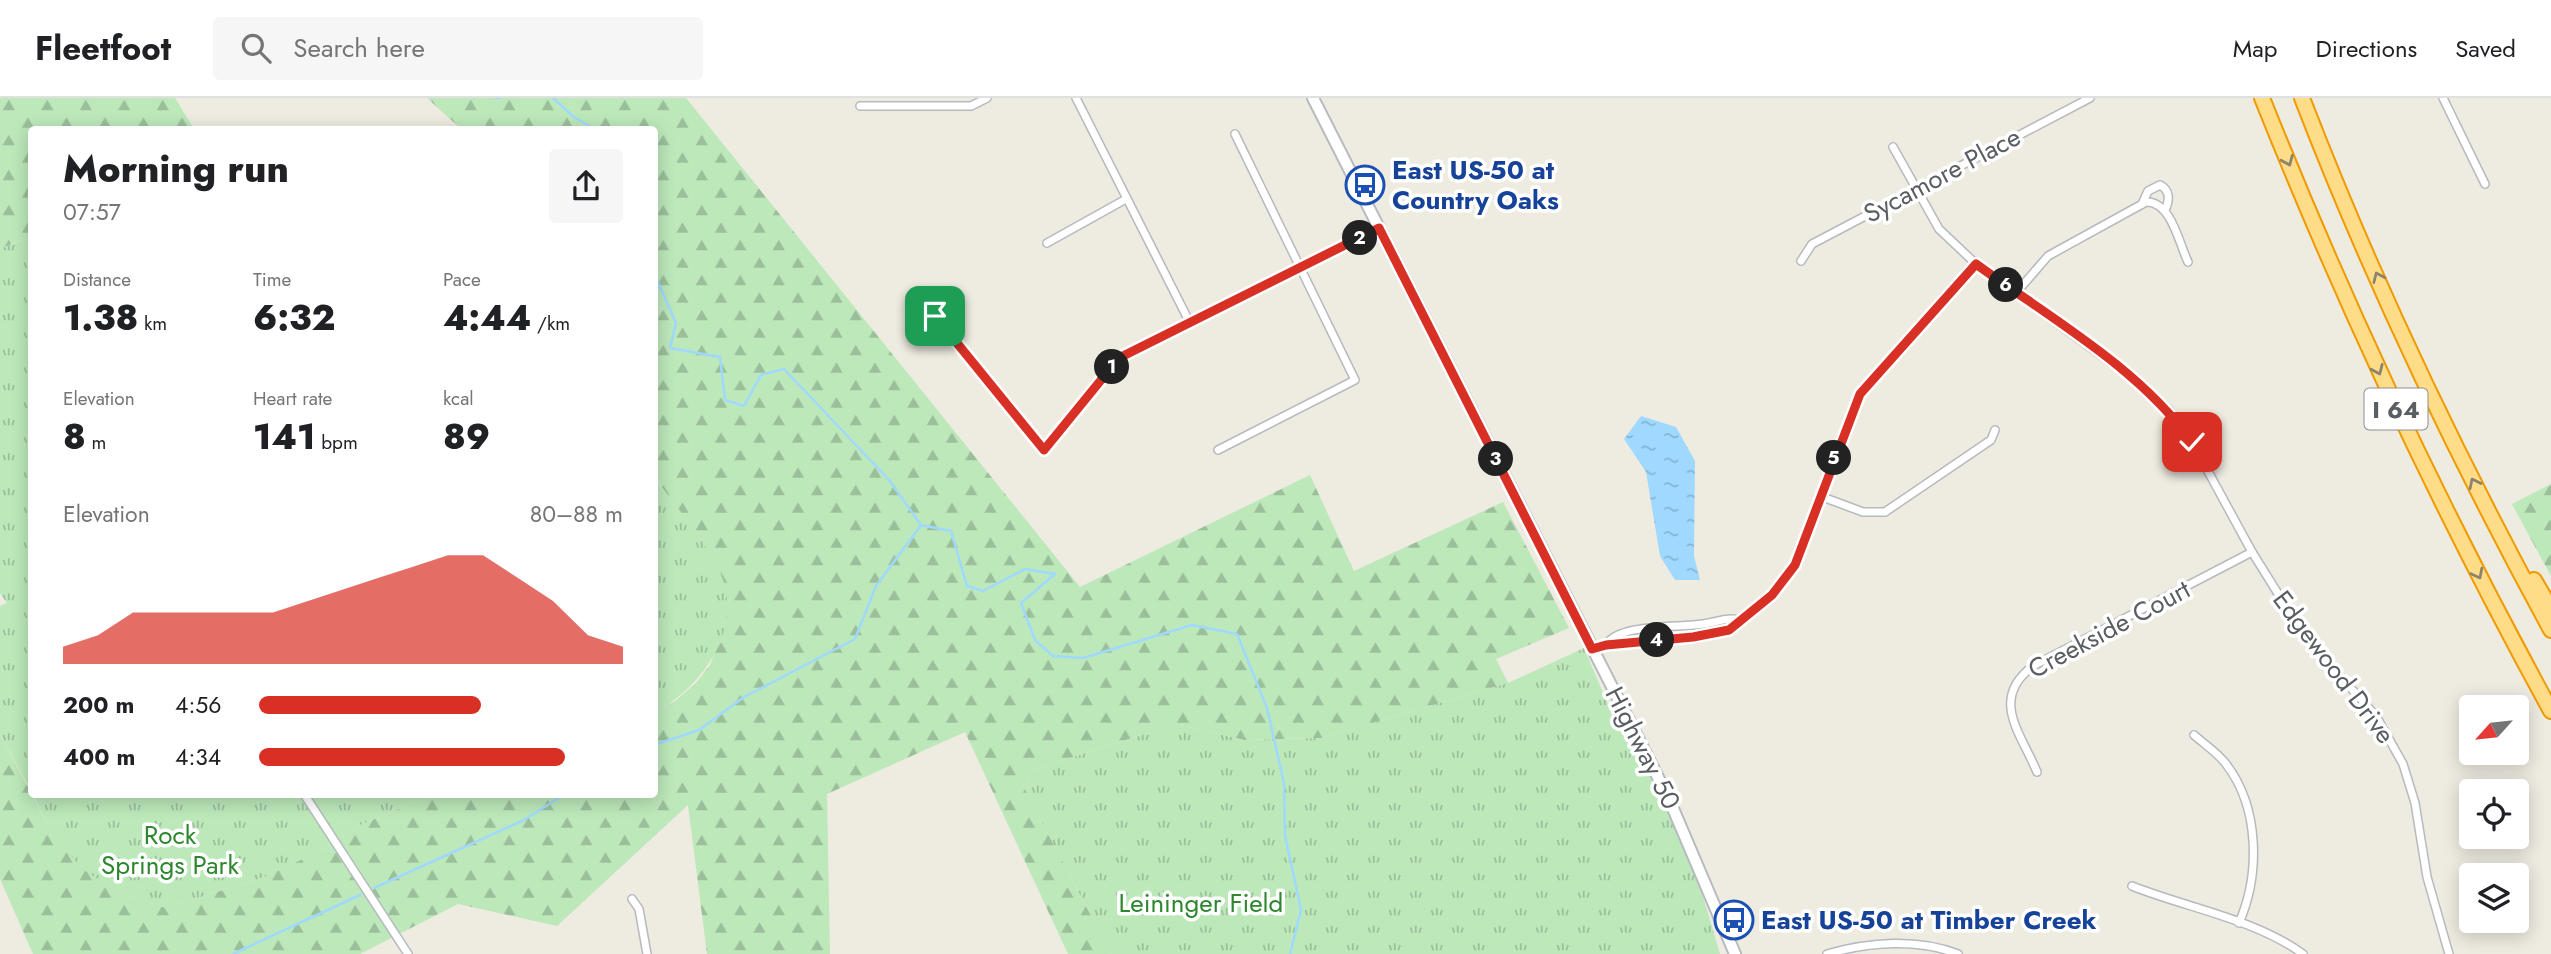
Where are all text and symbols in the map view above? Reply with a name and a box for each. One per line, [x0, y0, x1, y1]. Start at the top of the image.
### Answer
search box [213, 17, 703, 80]
text: Fleetfoot [35, 25, 171, 72]
icon: search [237, 29, 275, 67]
text: Search here [293, 29, 425, 67]
text: Map [2233, 31, 2278, 66]
text: Directions [2316, 31, 2417, 66]
text: Saved [2455, 31, 2516, 66]
street label: Sycamore Place [1857, 118, 2027, 232]
text: Morning run [63, 141, 289, 196]
button: share [549, 149, 623, 223]
place label: East US-50 at Country Oaks [1392, 151, 1559, 219]
one-way arrow [2280, 154, 2294, 167]
bus stop icon: East US-50 at Country Oaks [1344, 164, 1386, 206]
text: 07:57 [63, 195, 121, 229]
pin: 2 [1342, 220, 1378, 256]
text: 2 [1353, 224, 1366, 251]
text: Distance [63, 266, 131, 293]
text: Time [253, 266, 291, 293]
text: Pace [443, 266, 481, 293]
pin: 6 [1988, 268, 2024, 302]
text: 6 [1999, 271, 2012, 298]
one-way arrow [2372, 271, 2386, 284]
pin [905, 286, 965, 346]
text: 1.38 [63, 293, 138, 343]
text: 6:32 [253, 293, 335, 343]
text: 4:44 [443, 293, 531, 343]
icon: arrive [916, 297, 954, 335]
text: km [138, 310, 167, 337]
text: /km [531, 310, 570, 337]
pin: 1 [1094, 350, 1130, 384]
text: 1 [1107, 353, 1116, 380]
one-way arrow [2370, 363, 2384, 375]
text: Elevation [63, 385, 135, 412]
text: Heart rate [253, 385, 332, 412]
text: kcal [443, 385, 474, 412]
road number: I 64 [2364, 388, 2428, 430]
text: 8 [63, 412, 86, 462]
text: 141 [253, 412, 316, 462]
text: 89 [443, 412, 490, 462]
pin [2162, 412, 2222, 472]
icon: check [2173, 423, 2211, 461]
text: m [86, 429, 106, 456]
text: bpm [316, 429, 358, 456]
pin: 5 [1816, 440, 1852, 476]
pin: 3 [1478, 442, 1514, 476]
text: 5 [1827, 444, 1840, 471]
text: 3 [1490, 445, 1501, 472]
one-way arrow [2469, 478, 2483, 490]
text: Elevation [63, 497, 150, 531]
text: 80–88 m [530, 497, 623, 531]
one-way arrow [2470, 567, 2484, 579]
street label: Creekside Court [2021, 570, 2197, 688]
street label: Edgewood Drive [2264, 582, 2404, 752]
pin: 4 [1640, 622, 1674, 658]
text: 4 [1650, 626, 1663, 653]
street label: Highway 50 [1596, 680, 1690, 816]
text: 200 m [63, 688, 134, 722]
text: 4:56 [175, 688, 222, 722]
north arrow [2459, 695, 2529, 765]
map controls [2459, 695, 2529, 933]
text: 400 m [63, 740, 135, 774]
text: 4:34 [175, 740, 221, 774]
button: locate [2459, 779, 2529, 849]
park label: Rock Springs Park [101, 816, 239, 884]
button: layers [2459, 863, 2529, 933]
park label: Leininger Field [1119, 884, 1283, 922]
bus stop icon: East US-50 at Timber Creek [1713, 899, 1755, 941]
place label: East US-50 at Timber Creek [1761, 901, 2097, 939]

